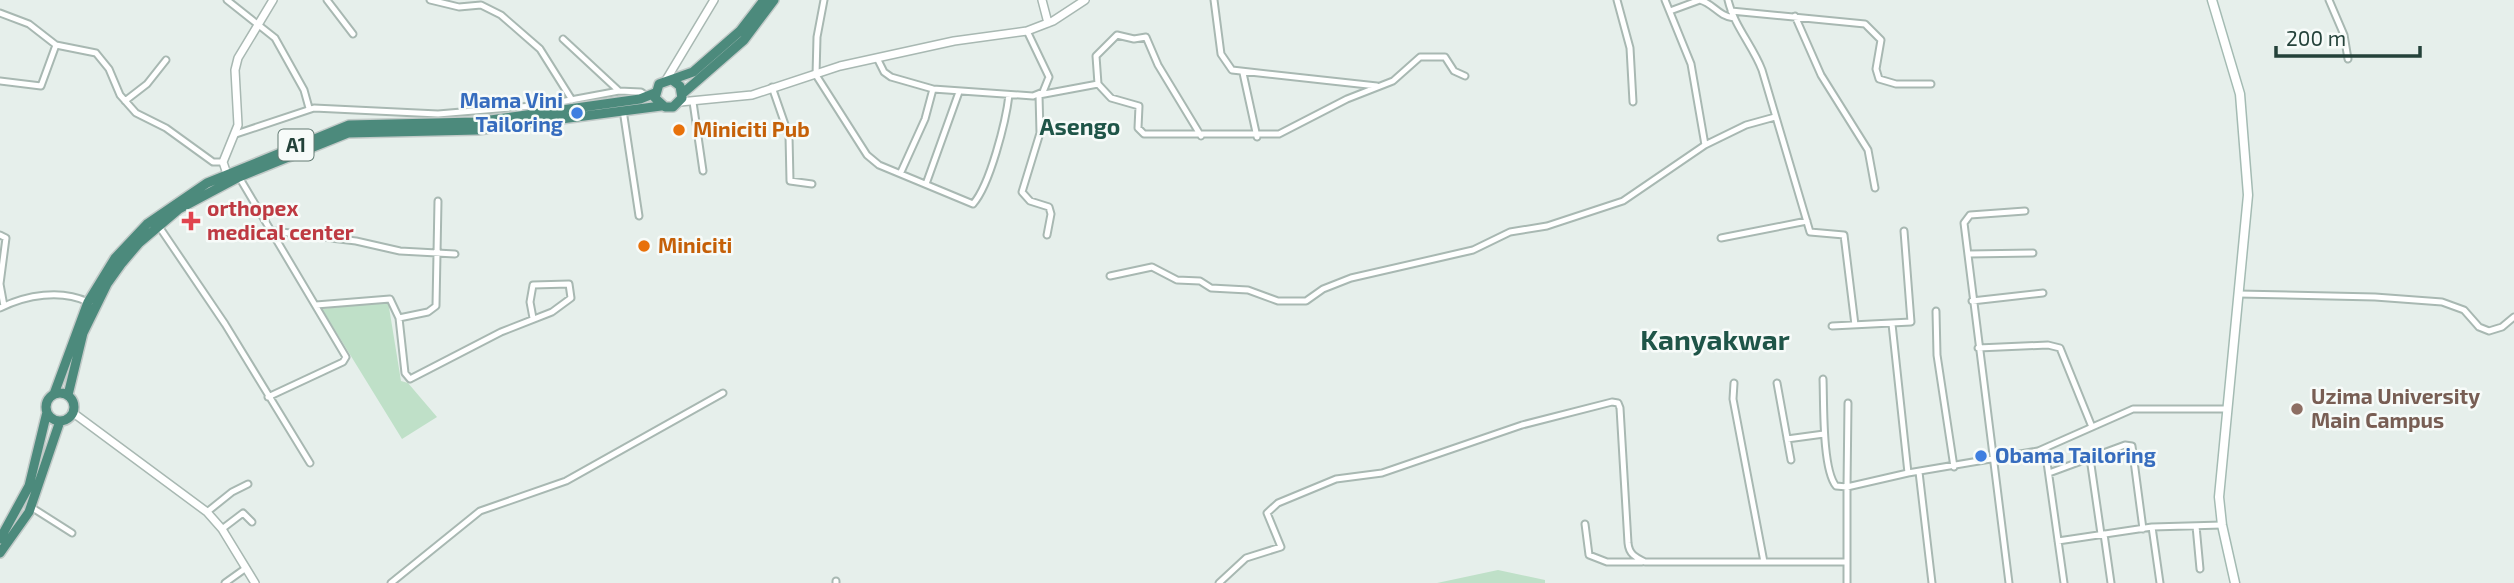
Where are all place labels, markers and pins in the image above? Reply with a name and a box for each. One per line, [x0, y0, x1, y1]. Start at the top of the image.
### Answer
place label: Mama Vini Tailoring [460, 87, 563, 136]
marker: Mama Vini Tailoring [569, 105, 585, 121]
place label: Miniciti Pub [693, 116, 810, 141]
marker: Miniciti Pub [671, 122, 687, 138]
place label: orthopex medical center [207, 195, 354, 244]
marker: orthopex medical center [181, 211, 201, 231]
place label: Miniciti [658, 232, 732, 257]
marker: Miniciti [636, 238, 652, 254]
place label: Uzima University Main Campus [2311, 383, 2480, 432]
marker: Uzima University Main Campus [2289, 401, 2305, 417]
place label: Obama Tailoring [1995, 442, 2156, 467]
marker: Obama Tailoring [1973, 448, 1989, 464]

